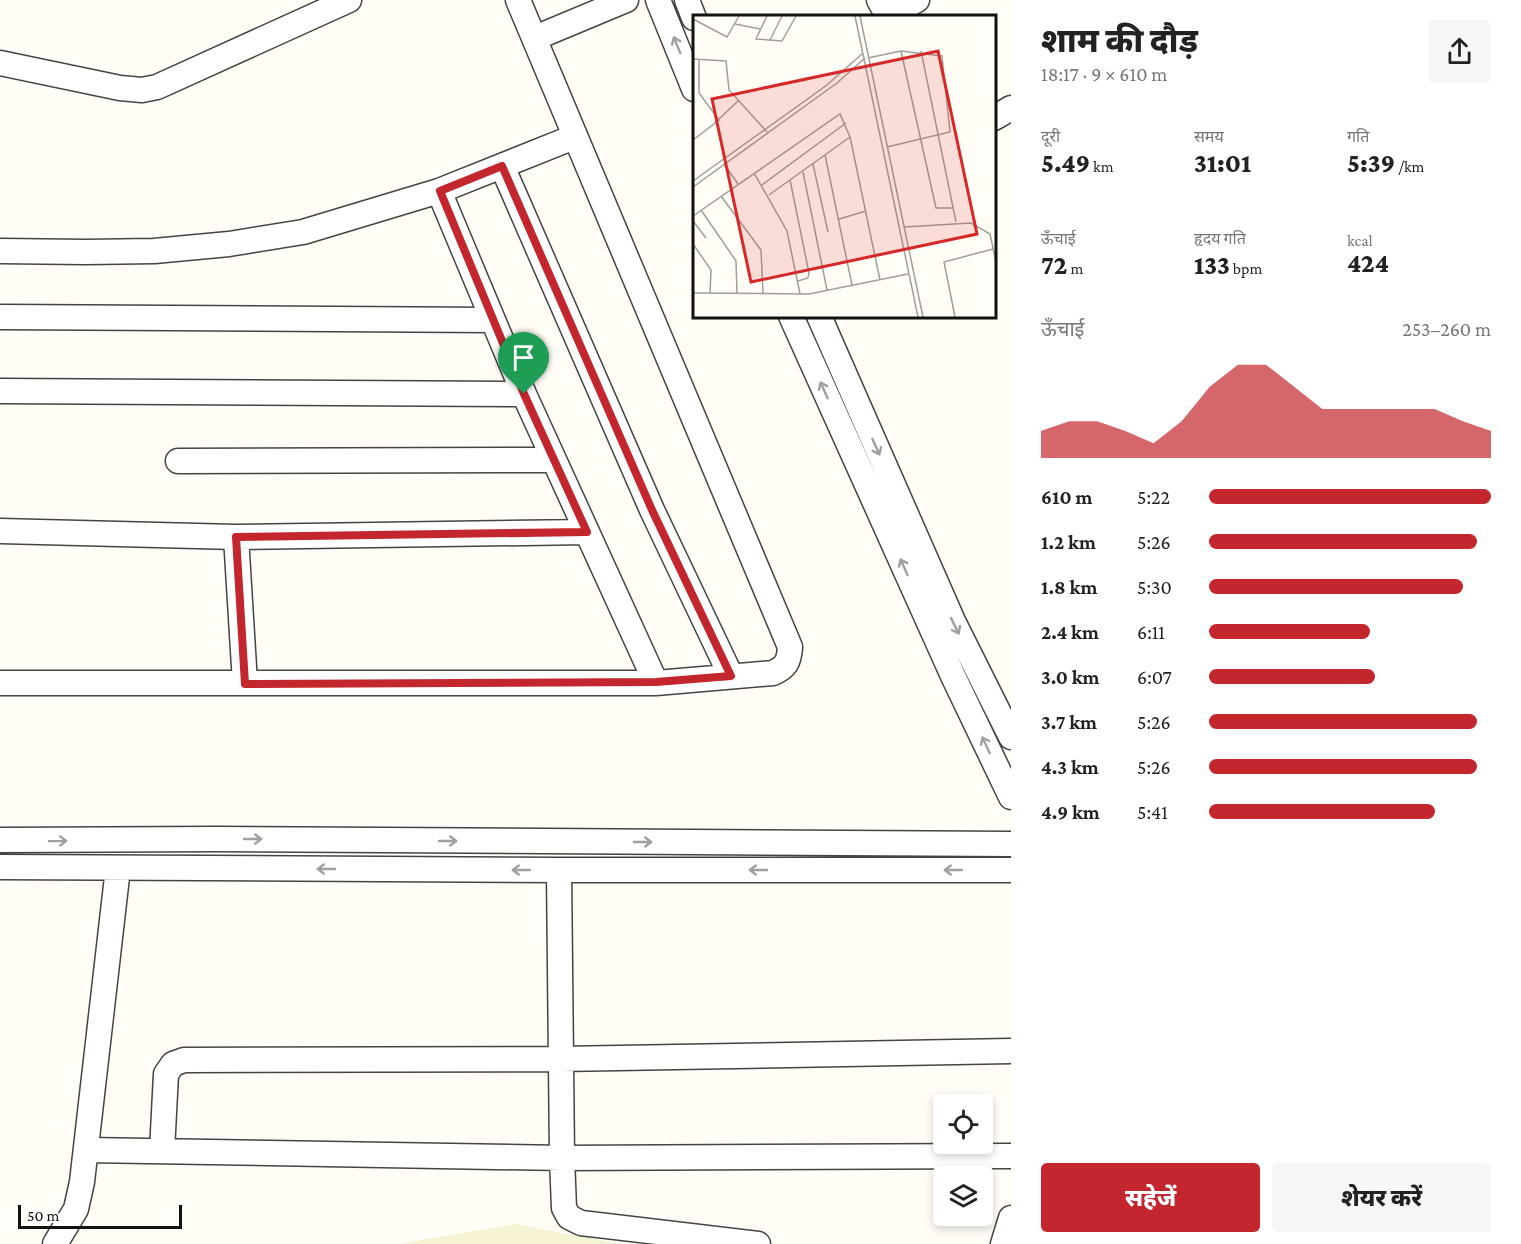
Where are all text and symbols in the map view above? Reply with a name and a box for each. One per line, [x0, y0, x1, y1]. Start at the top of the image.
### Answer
inset map [693, 15, 996, 318]
button: share [1428, 20, 1491, 83]
text: शाम की दौड़ [1041, 22, 1198, 59]
one-way arrow [670, 36, 681, 54]
text: 18:17 · 9 × 610 m [1041, 63, 1167, 85]
text: दूरी [1041, 128, 1060, 145]
text: समय [1194, 128, 1224, 145]
text: गति [1347, 128, 1369, 145]
text: 5.49 [1041, 149, 1090, 178]
text: 31:01 [1194, 149, 1251, 178]
text: 5:39 [1347, 149, 1395, 178]
text: km [1090, 158, 1114, 175]
text: /km [1395, 158, 1424, 175]
text: ऊँचाई [1041, 230, 1076, 247]
text: हृदय गति [1194, 230, 1246, 247]
text: kcal [1347, 232, 1373, 249]
text: 424 [1347, 249, 1389, 278]
text: 72 [1041, 251, 1068, 280]
text: 133 [1194, 251, 1230, 280]
text: m [1068, 260, 1083, 277]
text: bpm [1230, 260, 1262, 277]
text: ऊँचाई [1041, 318, 1084, 340]
text: 253–260 m [1402, 318, 1491, 340]
pin [498, 332, 549, 394]
icon: arrive [507, 341, 540, 374]
one-way arrow [818, 381, 830, 399]
one-way arrow [871, 438, 882, 456]
text: 610 m [1041, 486, 1092, 508]
text: 5:22 [1137, 486, 1170, 508]
text: 1.2 km [1041, 531, 1096, 553]
text: 5:26 [1137, 531, 1171, 553]
one-way arrow [898, 559, 910, 577]
text: 1.8 km [1041, 576, 1097, 598]
text: 5:30 [1137, 576, 1172, 598]
one-way arrow [950, 616, 962, 634]
text: 2.4 km [1041, 621, 1099, 643]
text: 6:11 [1137, 621, 1165, 643]
text: 3.0 km [1041, 666, 1100, 688]
text: 6:07 [1137, 666, 1172, 688]
text: 3.7 km [1041, 711, 1097, 733]
text: 5:26 [1137, 711, 1171, 733]
one-way arrow [979, 736, 991, 754]
text: 4.3 km [1041, 756, 1099, 778]
text: 5:26 [1137, 756, 1171, 778]
text: 4.9 km [1041, 801, 1100, 823]
text: 5:41 [1137, 801, 1168, 823]
one-way arrow [243, 833, 263, 845]
one-way arrow [48, 835, 68, 846]
one-way arrow [438, 835, 458, 847]
one-way arrow [633, 836, 653, 848]
one-way arrow [316, 863, 336, 875]
one-way arrow [511, 864, 531, 876]
one-way arrow [748, 864, 768, 876]
one-way arrow [943, 864, 963, 876]
map controls [933, 1094, 993, 1226]
button: locate [933, 1094, 993, 1154]
button: सहेजें [1041, 1163, 1260, 1232]
button: शेयर करें [1272, 1163, 1491, 1232]
button: layers [933, 1166, 993, 1226]
scale bar [18, 1202, 182, 1230]
text: 50 m [27, 1207, 59, 1224]

